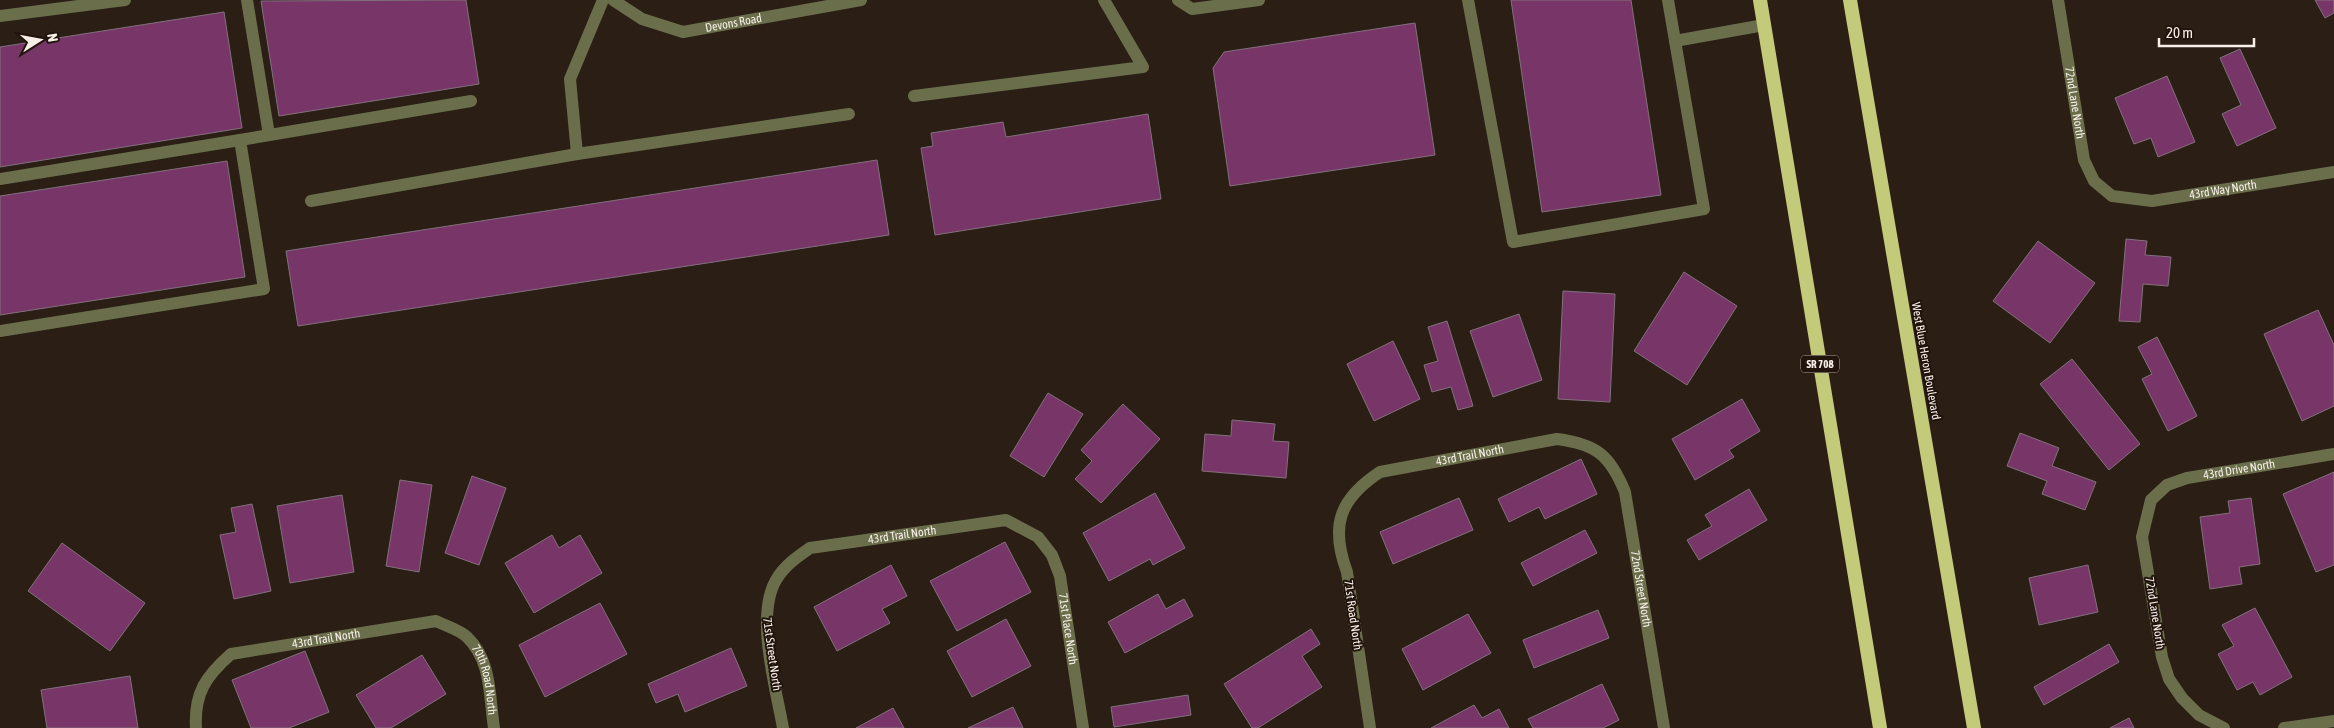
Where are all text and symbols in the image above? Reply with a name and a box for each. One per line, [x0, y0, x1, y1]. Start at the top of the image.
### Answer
street label: Devons Road [704, 11, 763, 35]
north arrow [15, 15, 65, 65]
scale bar [2159, 15, 2254, 47]
text: 20 m [2166, 24, 2193, 41]
text: N [44, 32, 61, 43]
street label: 72nd Lane North [2062, 65, 2087, 140]
street label: 43rd Way North [2188, 177, 2258, 202]
street label: West Blue Heron Boulevard [1909, 301, 1943, 421]
road number: SR 708 [1801, 356, 1839, 372]
street label: 43rd Trail North [1435, 442, 1505, 468]
street label: 43rd Drive North [2202, 457, 2276, 482]
street label: 43rd Trail North [867, 523, 937, 547]
street label: 72nd Street North [1628, 549, 1654, 628]
street label: 72nd Lane North [2142, 576, 2168, 650]
street label: 71st Road North [1341, 579, 1365, 651]
street label: 71st Place North [1056, 592, 1080, 666]
street label: 71st Street North [760, 616, 784, 692]
street label: 43rd Trail North [291, 626, 361, 651]
street label: 70th Road North [469, 642, 499, 716]

